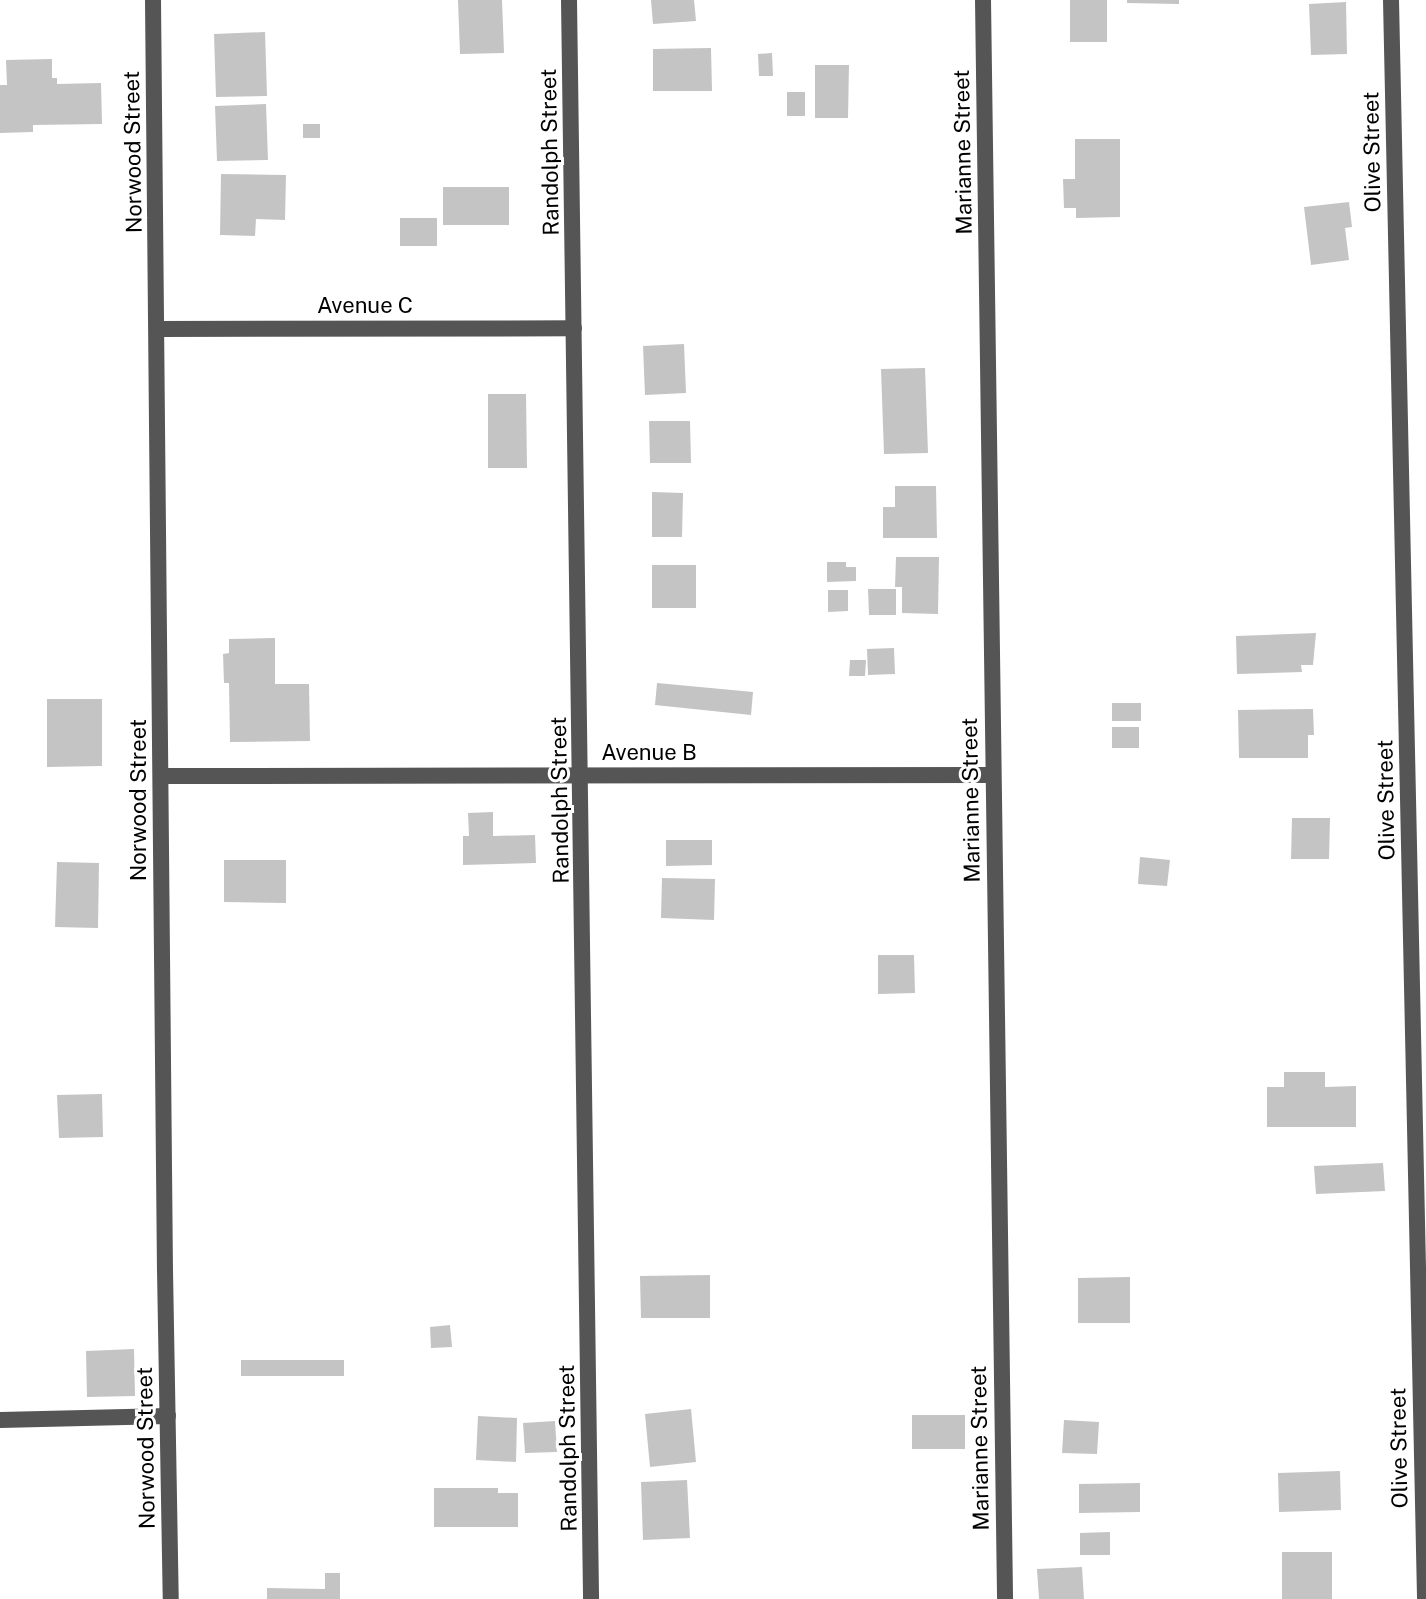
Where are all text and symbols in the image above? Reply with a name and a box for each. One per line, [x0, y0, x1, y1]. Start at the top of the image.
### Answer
street label: Randolph Street [535, 68, 565, 236]
street label: Marianne Street [948, 69, 978, 235]
street label: Norwood Street [118, 71, 148, 233]
street label: Olive Street [1358, 91, 1386, 213]
street label: Avenue C [317, 293, 413, 319]
street label: Randolph Street [545, 716, 575, 884]
street label: Marianne Street [956, 717, 986, 883]
street label: Norwood Street [126, 719, 152, 881]
street label: Olive Street [1372, 739, 1400, 861]
street label: Avenue B [601, 740, 697, 766]
street label: Randolph Street [553, 1364, 583, 1532]
street label: Marianne Street [965, 1365, 995, 1531]
street label: Norwood Street [131, 1367, 161, 1529]
street label: Olive Street [1385, 1387, 1413, 1509]

